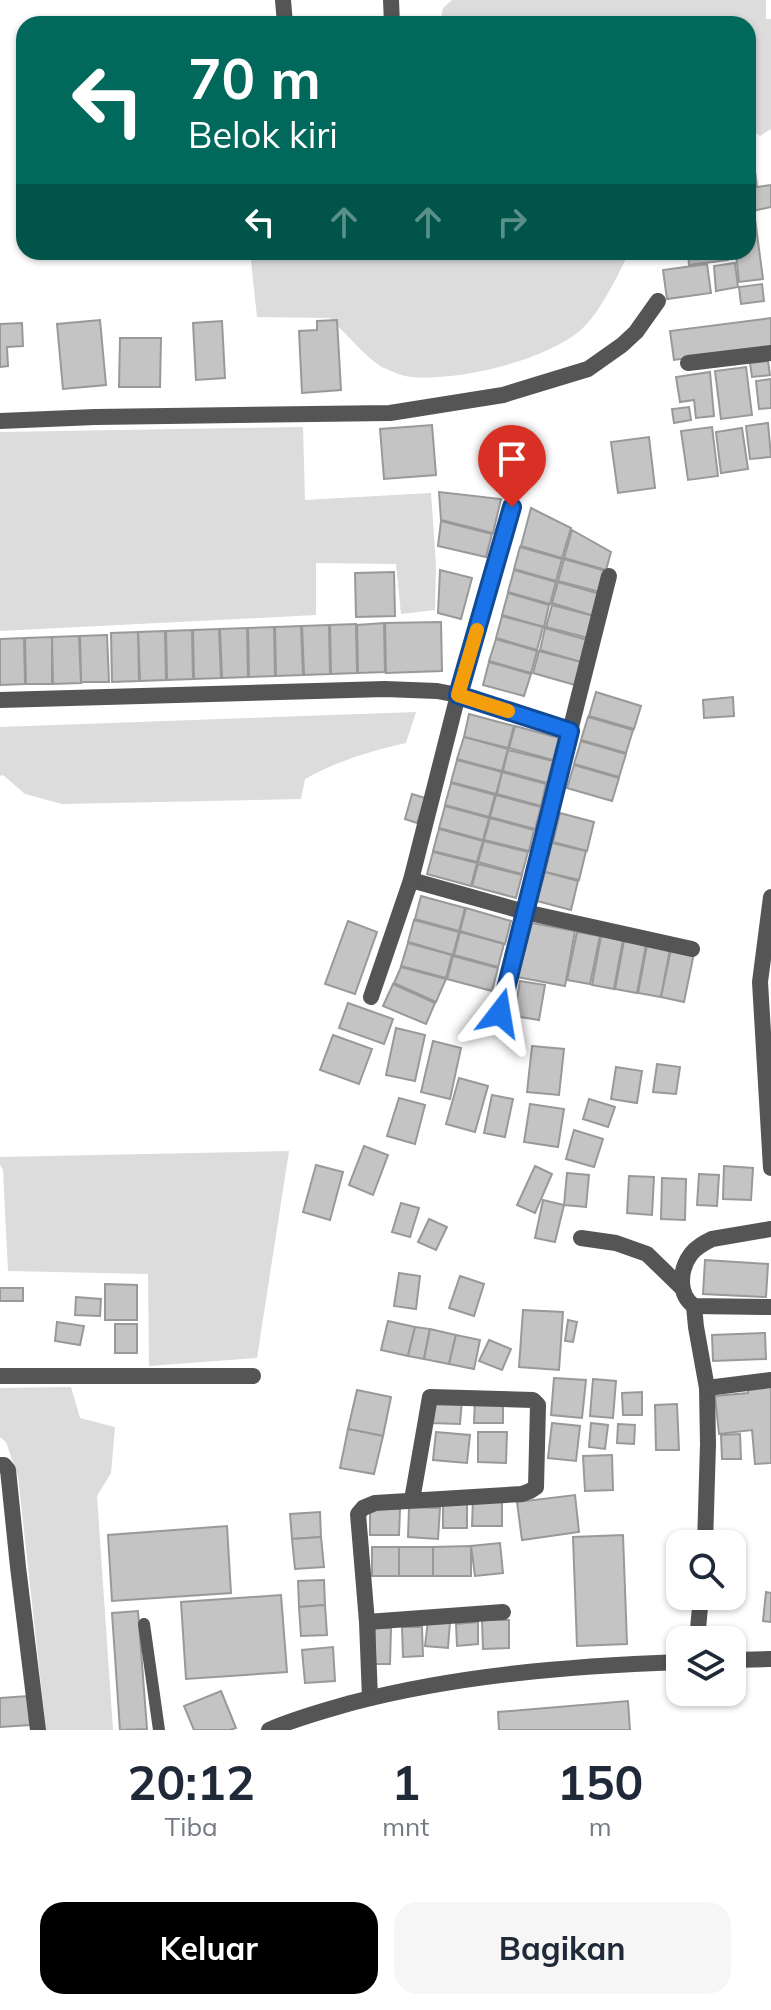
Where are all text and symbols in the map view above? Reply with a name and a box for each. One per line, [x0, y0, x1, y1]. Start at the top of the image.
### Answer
text: 70 m [188, 43, 321, 113]
icon: left [56, 48, 160, 152]
text: Belok kiri [188, 112, 338, 157]
icon: left [238, 200, 282, 244]
icon: ahead [322, 200, 366, 244]
icon: ahead [406, 200, 450, 244]
icon: right [490, 200, 534, 244]
pin [478, 425, 546, 507]
icon: arrive [490, 437, 534, 481]
position arrow [458, 971, 542, 1055]
map controls [666, 1530, 746, 1706]
button: search [666, 1530, 746, 1610]
button: layers [666, 1626, 746, 1706]
text: 20:12 [128, 1752, 255, 1812]
text: 1 [391, 1752, 420, 1812]
text: 150 [557, 1752, 643, 1812]
text: Tiba [165, 1810, 218, 1843]
text: mnt [382, 1810, 429, 1843]
text: m [589, 1810, 612, 1843]
button: Keluar [40, 1902, 378, 1994]
button: Bagikan [394, 1902, 731, 1994]

